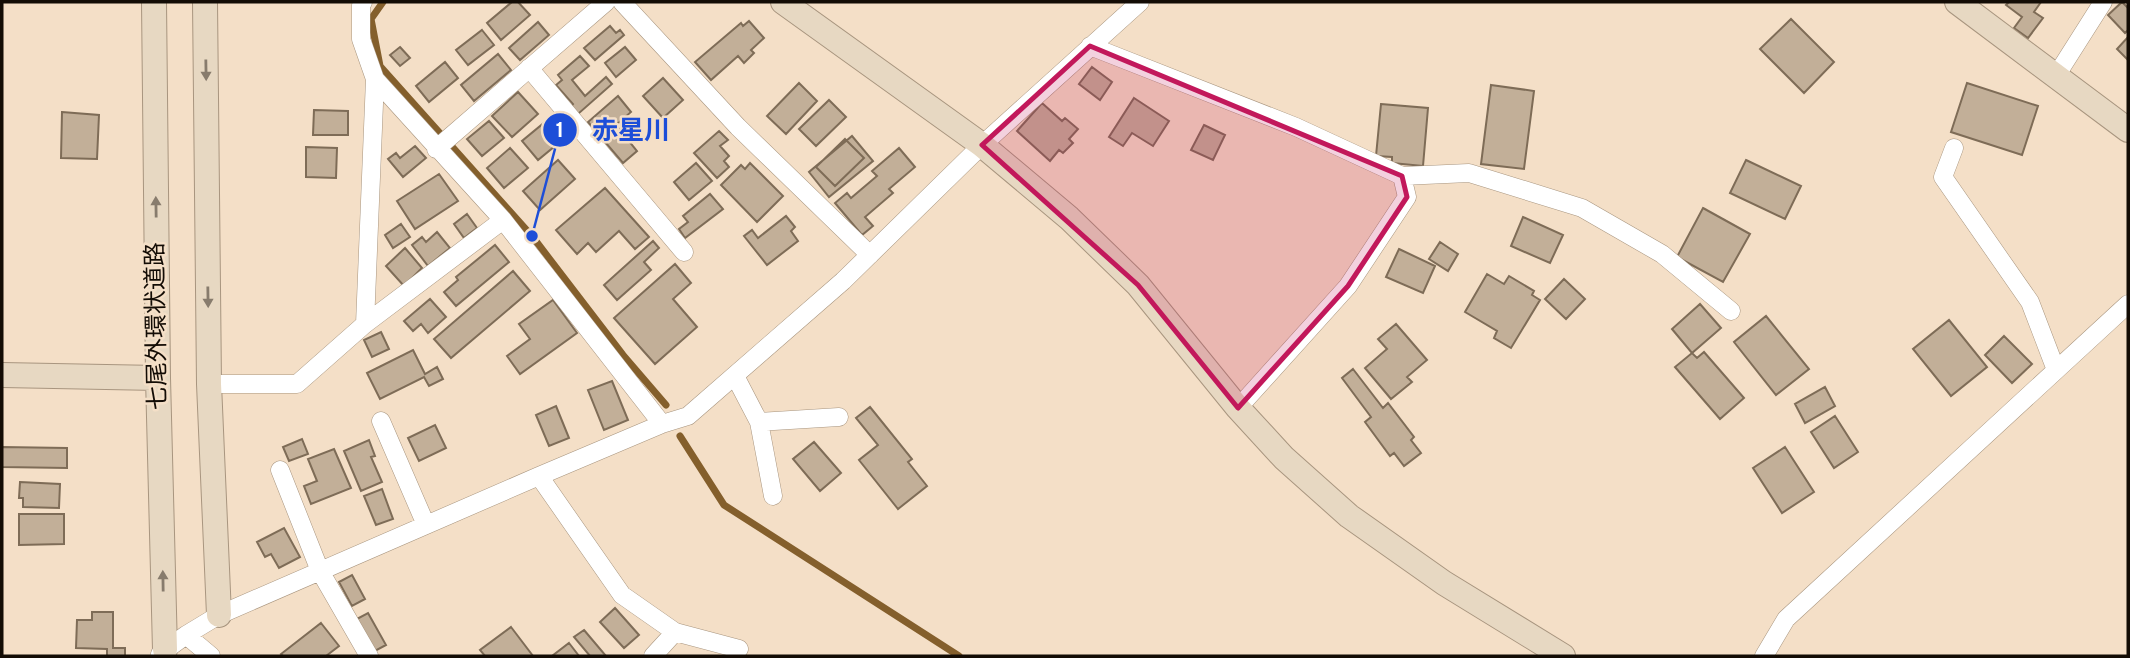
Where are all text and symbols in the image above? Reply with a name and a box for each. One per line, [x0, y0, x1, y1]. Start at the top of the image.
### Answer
one-way arrow [200, 59, 212, 81]
callout: 赤星川 [543, 106, 684, 153]
text: 赤星川 [592, 116, 670, 149]
text: 1 [556, 118, 564, 145]
one-way arrow [151, 196, 162, 218]
street label: 七尾外環状道路 [142, 242, 174, 410]
one-way arrow [202, 287, 214, 309]
one-way arrow [157, 570, 169, 592]

